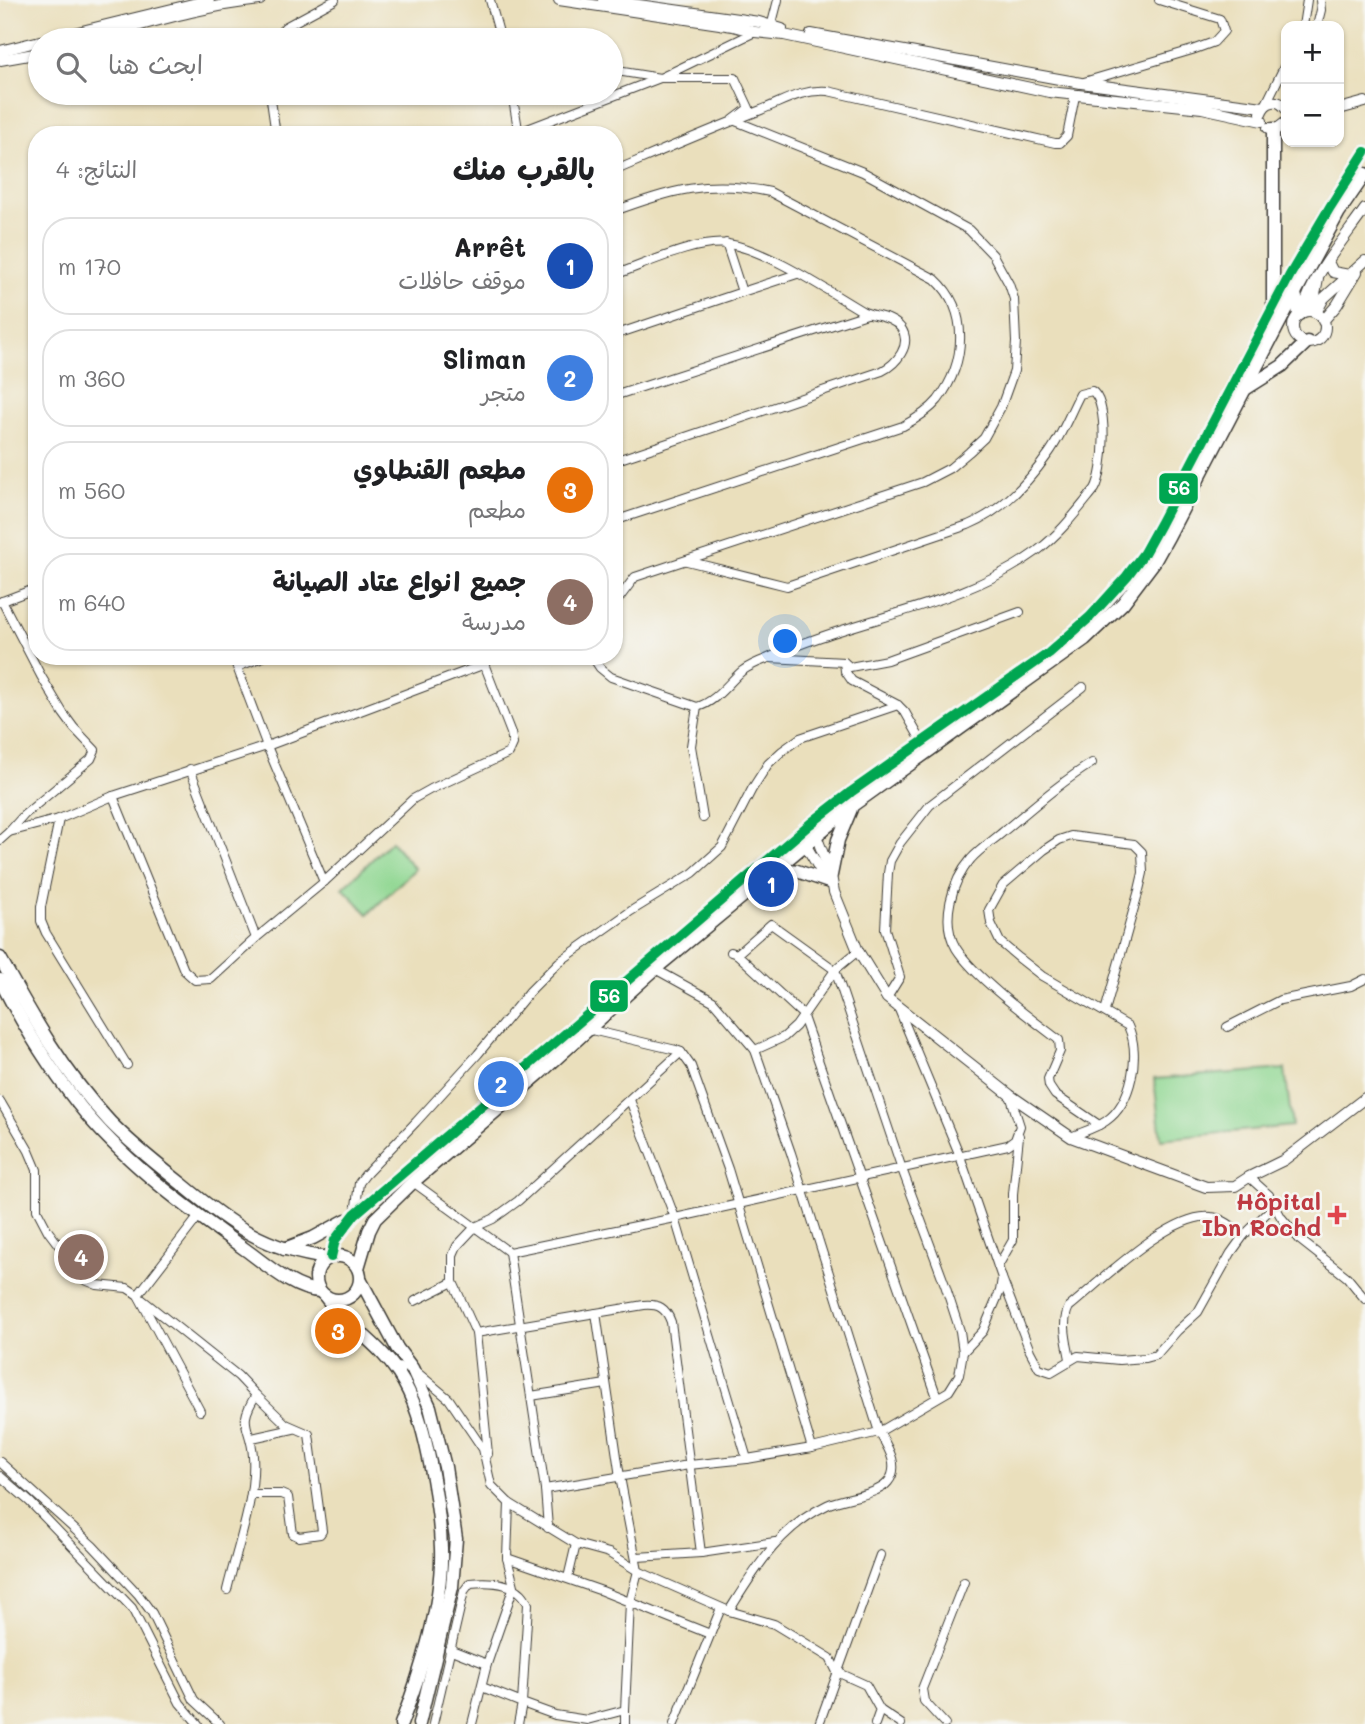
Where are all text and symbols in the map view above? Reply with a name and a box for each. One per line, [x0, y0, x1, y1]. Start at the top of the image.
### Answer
map controls [1281, 21, 1344, 147]
button: + [1281, 21, 1344, 84]
search box [28, 28, 623, 105]
text: ابحث هنا [108, 47, 203, 81]
icon: search [52, 48, 90, 86]
button: − [1281, 84, 1344, 147]
text: بالقرب منك [453, 148, 595, 188]
text: النتائج: 4 [56, 154, 137, 184]
text: Arrêt [454, 230, 526, 264]
text: 170 m [58, 251, 121, 281]
text: 1 [565, 251, 575, 281]
text: موقف حافلات [398, 265, 526, 295]
text: Sliman [442, 342, 526, 376]
text: 360 m [58, 363, 125, 393]
text: 2 [564, 363, 576, 393]
text: متجر [481, 377, 526, 407]
text: مطعم القنطاوي [353, 452, 526, 486]
line badge: 56 [1158, 472, 1199, 505]
text: 560 m [58, 475, 125, 505]
text: 3 [563, 475, 577, 505]
text: 56 [1168, 475, 1190, 500]
text: مطعم [468, 494, 526, 524]
text: جميع انواع عتاد الصيانة [273, 564, 526, 598]
text: 640 m [58, 587, 125, 617]
text: 4 [563, 587, 577, 617]
text: مدرسة [462, 606, 526, 636]
your location [768, 624, 802, 658]
pin: 1 [748, 858, 794, 910]
line badge: 56 [589, 979, 629, 1013]
text: 56 [598, 983, 620, 1008]
pin: 2 [478, 1058, 524, 1110]
place label: Hôpital Ibn Rochd [1202, 1186, 1321, 1242]
marker: Hôpital Ibn Rochd [1327, 1205, 1347, 1225]
pin: 4 [58, 1231, 104, 1283]
pin: 3 [315, 1305, 361, 1357]

